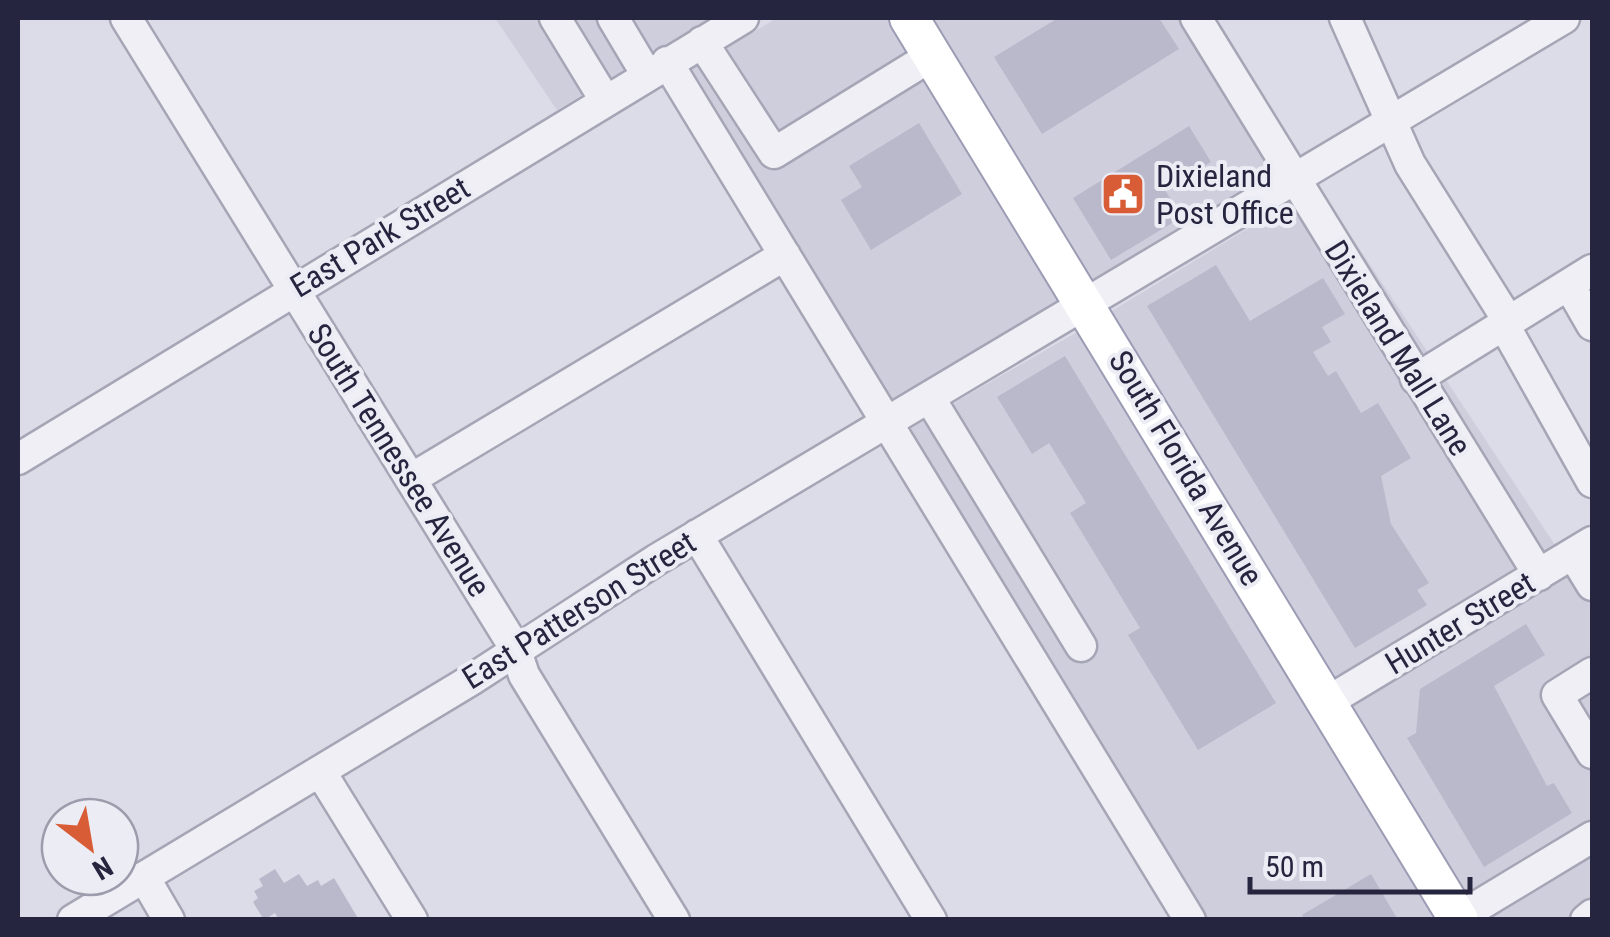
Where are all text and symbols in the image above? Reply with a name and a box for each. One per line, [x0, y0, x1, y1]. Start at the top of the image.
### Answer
place label: Dixieland Post Office [1156, 157, 1294, 232]
street label: East Park Street [284, 169, 476, 305]
public building icon: Dixieland Post Office [1100, 171, 1146, 217]
street label: Dixieland Mall Lane [1317, 234, 1479, 462]
street label: South Tennessee Avenue [300, 317, 498, 603]
street label: South Florida Avenue [1101, 344, 1271, 592]
street label: East Patterson Street [455, 523, 703, 697]
street label: Hunter Street [1378, 564, 1542, 682]
north arrow [40, 797, 140, 897]
scale bar [1250, 832, 1470, 894]
text: N [87, 849, 118, 887]
text: 50 m [1265, 849, 1324, 884]

